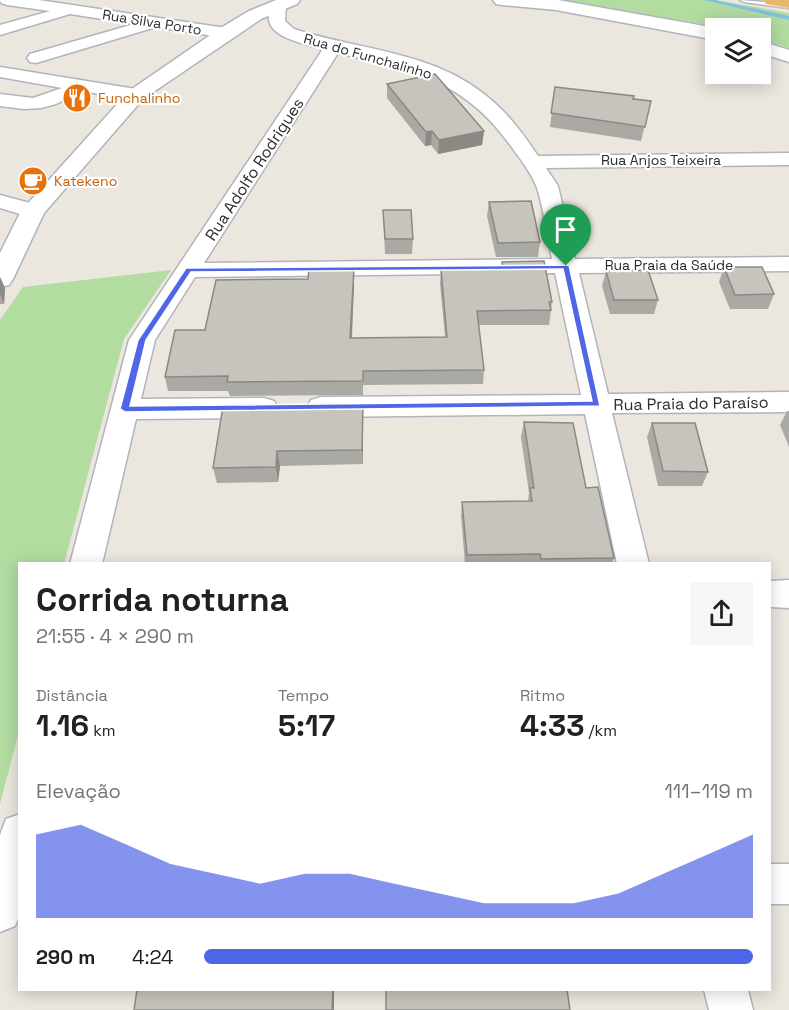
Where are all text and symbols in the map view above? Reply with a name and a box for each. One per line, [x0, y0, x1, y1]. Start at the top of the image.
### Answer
street label: Rua Silva Porto [101, 5, 203, 39]
map controls [705, 18, 771, 84]
button: layers [705, 18, 771, 84]
street label: Rua do Funchalinho [302, 29, 434, 83]
restaurant icon: Funchalinho [61, 82, 93, 114]
place label: Funchalinho [98, 89, 180, 107]
street label: Rua Adolfo Rodrigues [200, 94, 308, 245]
street label: Rua Anjos Teixeira [601, 151, 721, 169]
cafe icon: Katekeno [17, 165, 49, 197]
place label: Katekeno [54, 172, 117, 190]
pin [540, 204, 591, 266]
icon: arrive [549, 213, 582, 246]
street label: Rua Praia da Saúde [605, 256, 733, 274]
street label: Rua Praia do Paraíso [613, 392, 769, 415]
text: Corrida noturna [36, 579, 289, 621]
button: share [690, 582, 753, 645]
text: 21:55 · 4 × 290 m [36, 623, 194, 649]
text: Distância [36, 685, 108, 706]
text: Tempo [278, 685, 329, 706]
text: Ritmo [520, 685, 565, 706]
text: 1.16 [36, 706, 89, 745]
text: 5:17 [278, 706, 335, 745]
text: 4:33 [520, 706, 585, 745]
text: km [89, 720, 116, 741]
text: /km [585, 720, 617, 741]
text: Elevação [36, 778, 121, 804]
text: 111–119 m [664, 778, 753, 804]
text: 290 m [36, 944, 95, 970]
text: 4:24 [132, 944, 174, 970]

